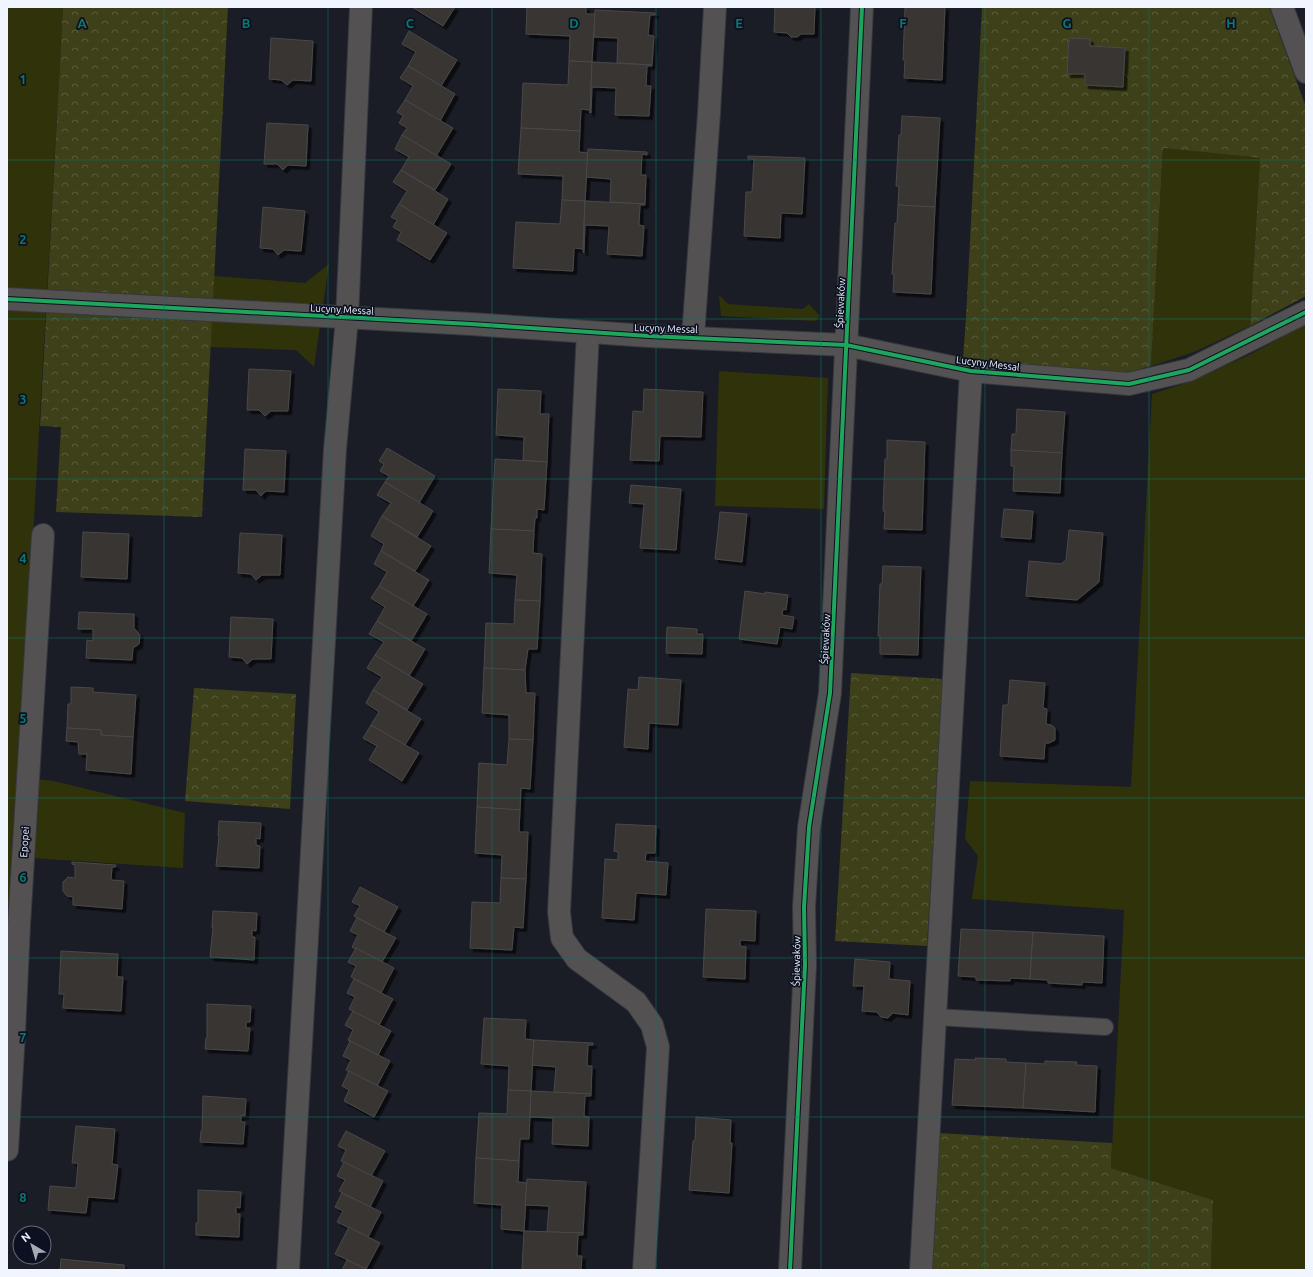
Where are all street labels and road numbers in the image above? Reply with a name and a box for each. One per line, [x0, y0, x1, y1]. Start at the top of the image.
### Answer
street label: Śpiewaków [833, 277, 847, 328]
street label: Lucyny Messal [310, 302, 374, 317]
street label: Lucyny Messal [634, 322, 698, 335]
street label: Lucyny Messal [956, 354, 1021, 373]
street label: Śpiewaków [818, 613, 832, 664]
street label: Epopei [18, 826, 31, 858]
street label: Śpiewaków [790, 935, 802, 986]

